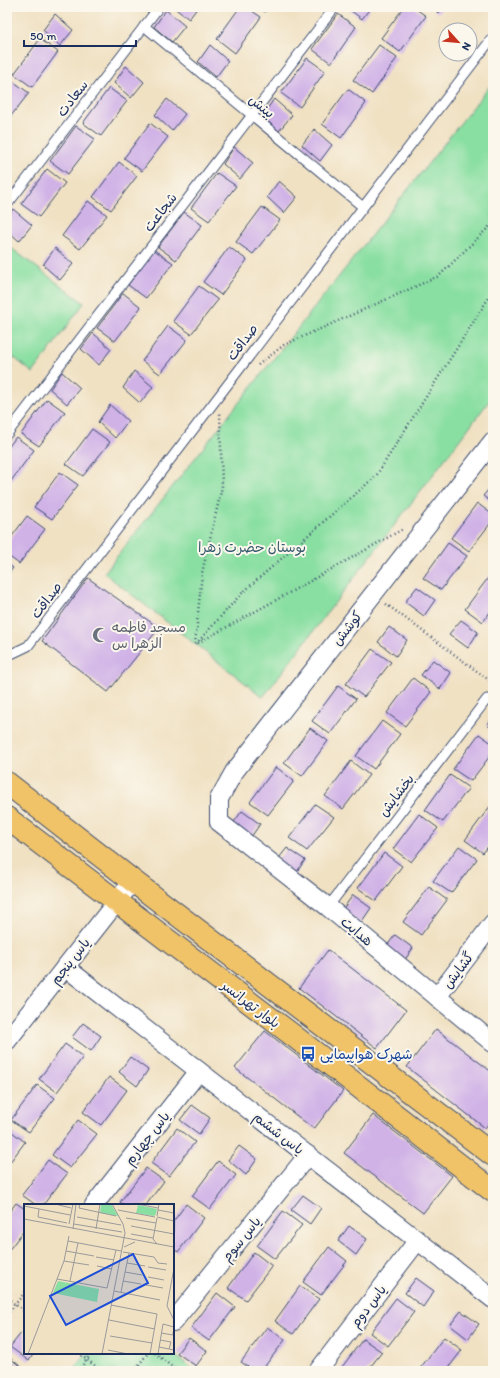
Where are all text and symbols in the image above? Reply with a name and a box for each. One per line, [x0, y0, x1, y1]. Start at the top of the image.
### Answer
scale bar [24, 22, 136, 48]
north arrow [438, 22, 478, 62]
text: 50 m [30, 29, 56, 43]
text: N [459, 40, 474, 53]
street label: سعادت [53, 77, 92, 120]
street label: بینش [245, 91, 278, 122]
street label: شجاعت [140, 189, 181, 235]
street label: صداقت [223, 321, 262, 364]
park label: بوستان حضرت زهرا [198, 539, 306, 556]
street label: صداقت [27, 579, 66, 622]
street label: کوشش [329, 608, 366, 649]
place label: مسجد فاطمه الزهرا س [112, 619, 186, 652]
mosque icon: مسجد فاطمه الزهرا س [91, 626, 109, 644]
street label: بخشایش [375, 771, 418, 820]
street label: هدایت [337, 913, 376, 950]
street label: یاس پنجم [47, 934, 96, 989]
street label: گشایش [439, 949, 478, 992]
street label: بلوار تهرانسر [217, 976, 283, 1032]
bus stop icon: شهرک هواپیمایی [299, 1045, 317, 1063]
place label: شهرک هواپیمایی [320, 1046, 413, 1064]
street label: یاس چهارم [121, 1108, 175, 1170]
street label: یاس ششم [249, 1108, 308, 1160]
inset map [24, 1204, 174, 1354]
street label: یاس سوم [218, 1213, 267, 1267]
street label: یاس دوم [347, 1281, 392, 1332]

